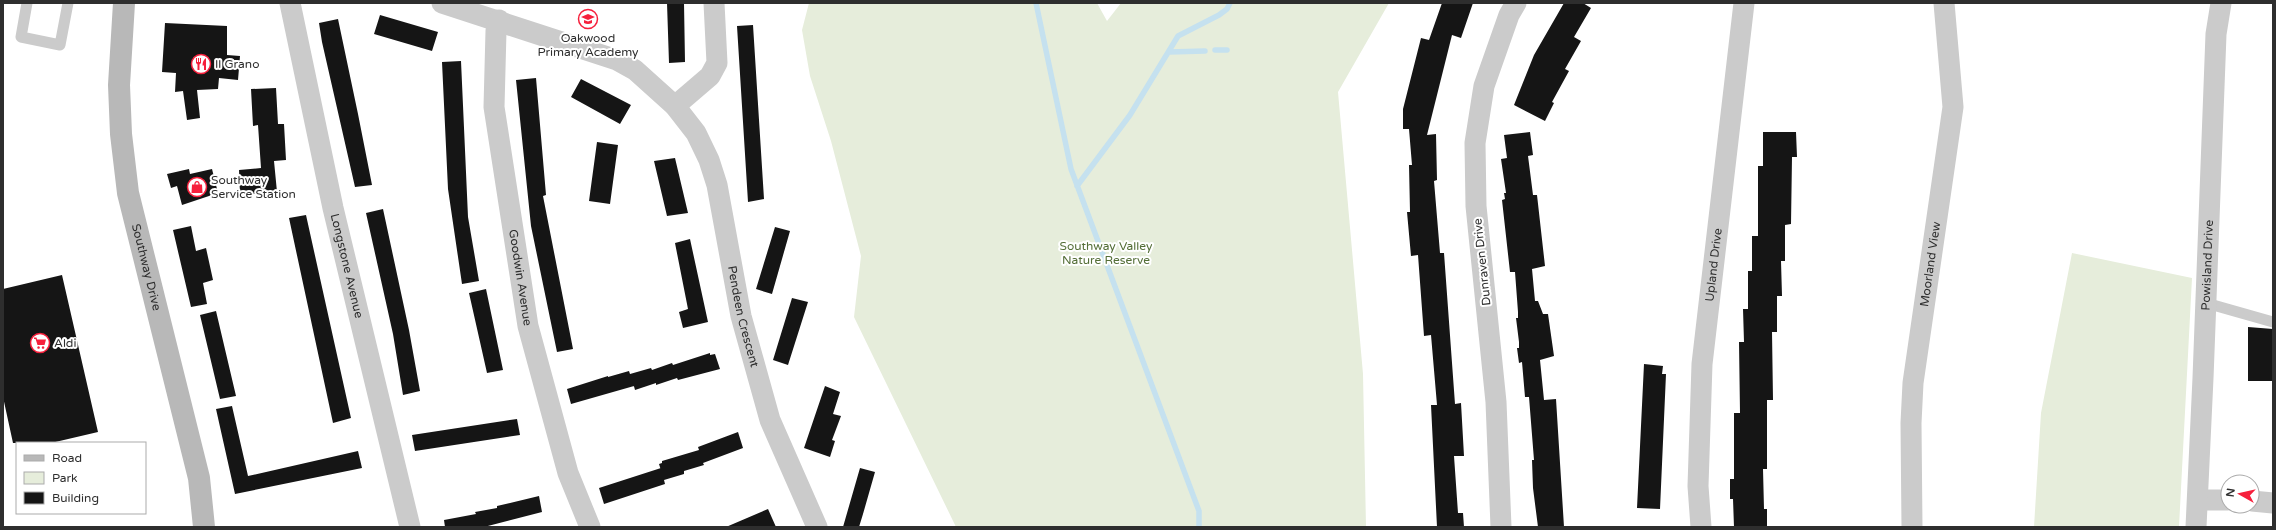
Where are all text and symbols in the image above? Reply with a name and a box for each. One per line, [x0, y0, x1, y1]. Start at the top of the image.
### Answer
school or university icon: Oakwood Primary Academy [577, 8, 599, 30]
place label: Oakwood Primary Academy [537, 31, 639, 59]
restaurant icon: Il Grano [190, 53, 212, 75]
place label: Il Grano [215, 57, 259, 71]
place label: Southway Service Station [211, 173, 296, 201]
shop icon: Southway Service Station [186, 176, 208, 198]
street label: Longstone Avenue [328, 212, 366, 320]
street label: Dunraven Drive [1470, 217, 1494, 306]
street label: Powisland Drive [2199, 219, 2216, 311]
street label: Moorland View [1917, 220, 1943, 308]
street label: Southway Drive [129, 222, 164, 312]
street label: Upland Drive [1702, 227, 1725, 302]
street label: Goodwin Avenue [506, 228, 535, 327]
park label: Southway Valley Nature Reserve [1060, 239, 1153, 267]
street label: Pendeen Crescent [725, 265, 762, 369]
supermarket icon: Aldi [29, 332, 51, 354]
place label: Aldi [54, 336, 76, 350]
legend [16, 442, 146, 514]
text: Road [52, 451, 82, 465]
text: Park [52, 471, 78, 485]
north arrow [2220, 474, 2260, 514]
text: N [2224, 487, 2238, 498]
text: Building [52, 491, 99, 505]

